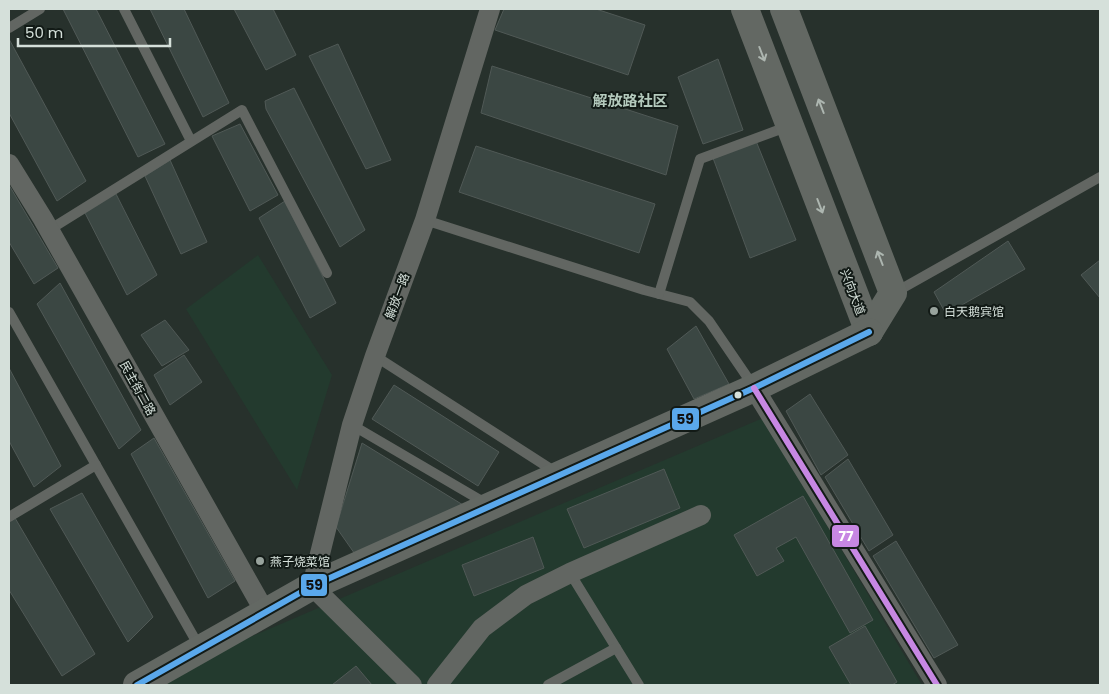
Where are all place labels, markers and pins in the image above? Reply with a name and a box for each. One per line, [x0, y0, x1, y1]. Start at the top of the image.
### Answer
place label: 白天鹅宾馆 [944, 303, 1004, 320]
marker: 白天鹅宾馆 [928, 305, 940, 317]
unlabelled marker [733, 390, 743, 400]
place label: 燕子烧菜馆 [270, 553, 330, 570]
marker: 燕子烧菜馆 [254, 555, 266, 567]

